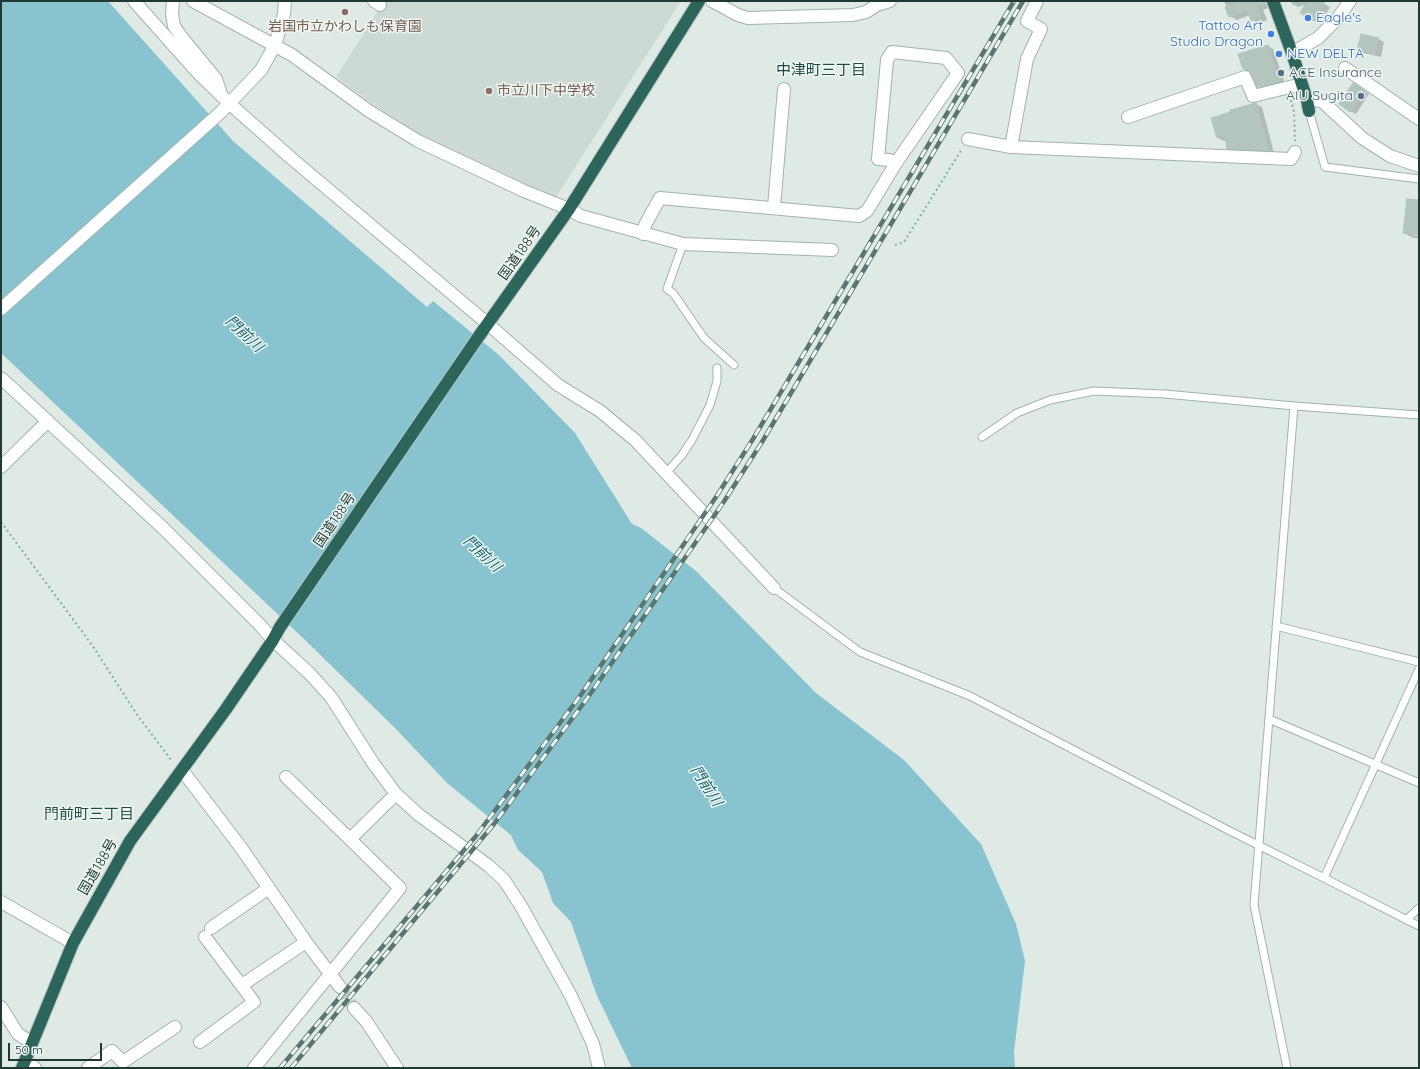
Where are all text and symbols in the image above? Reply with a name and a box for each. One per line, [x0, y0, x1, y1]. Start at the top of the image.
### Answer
marker: 岩国市立かわしも保育園 [340, 7, 350, 17]
place label: Eagle's [1316, 10, 1361, 26]
marker: Eagle's [1303, 13, 1313, 23]
place label: Tattoo Art Studio Dragon [1170, 18, 1263, 50]
place label: 岩国市立かわしも保育園 [268, 19, 422, 35]
marker: Tattoo Art Studio Dragon [1266, 29, 1276, 39]
place label: NEW DELTA [1287, 46, 1364, 62]
marker: NEW DELTA [1274, 49, 1284, 59]
district label: 中津町三丁目 [776, 61, 866, 79]
place label: ACE Insurance [1289, 65, 1382, 81]
marker: ACE Insurance [1276, 68, 1286, 78]
place label: 市立川下中学校 [497, 83, 595, 99]
marker: 市立川下中学校 [484, 86, 494, 96]
place label: AIU Sugita [1286, 88, 1353, 104]
marker: AIU Sugita [1356, 91, 1366, 101]
street label: 国道188号 [495, 223, 545, 283]
water label: 門前川 [221, 312, 267, 356]
street label: 国道188号 [311, 489, 359, 551]
water label: 門前川 [459, 532, 505, 576]
water label: 門前川 [686, 762, 726, 810]
district label: 門前町三丁目 [44, 805, 134, 823]
street label: 国道188号 [75, 836, 121, 898]
scale bar [10, 1035, 104, 1061]
text: 50 m [15, 1042, 43, 1057]

